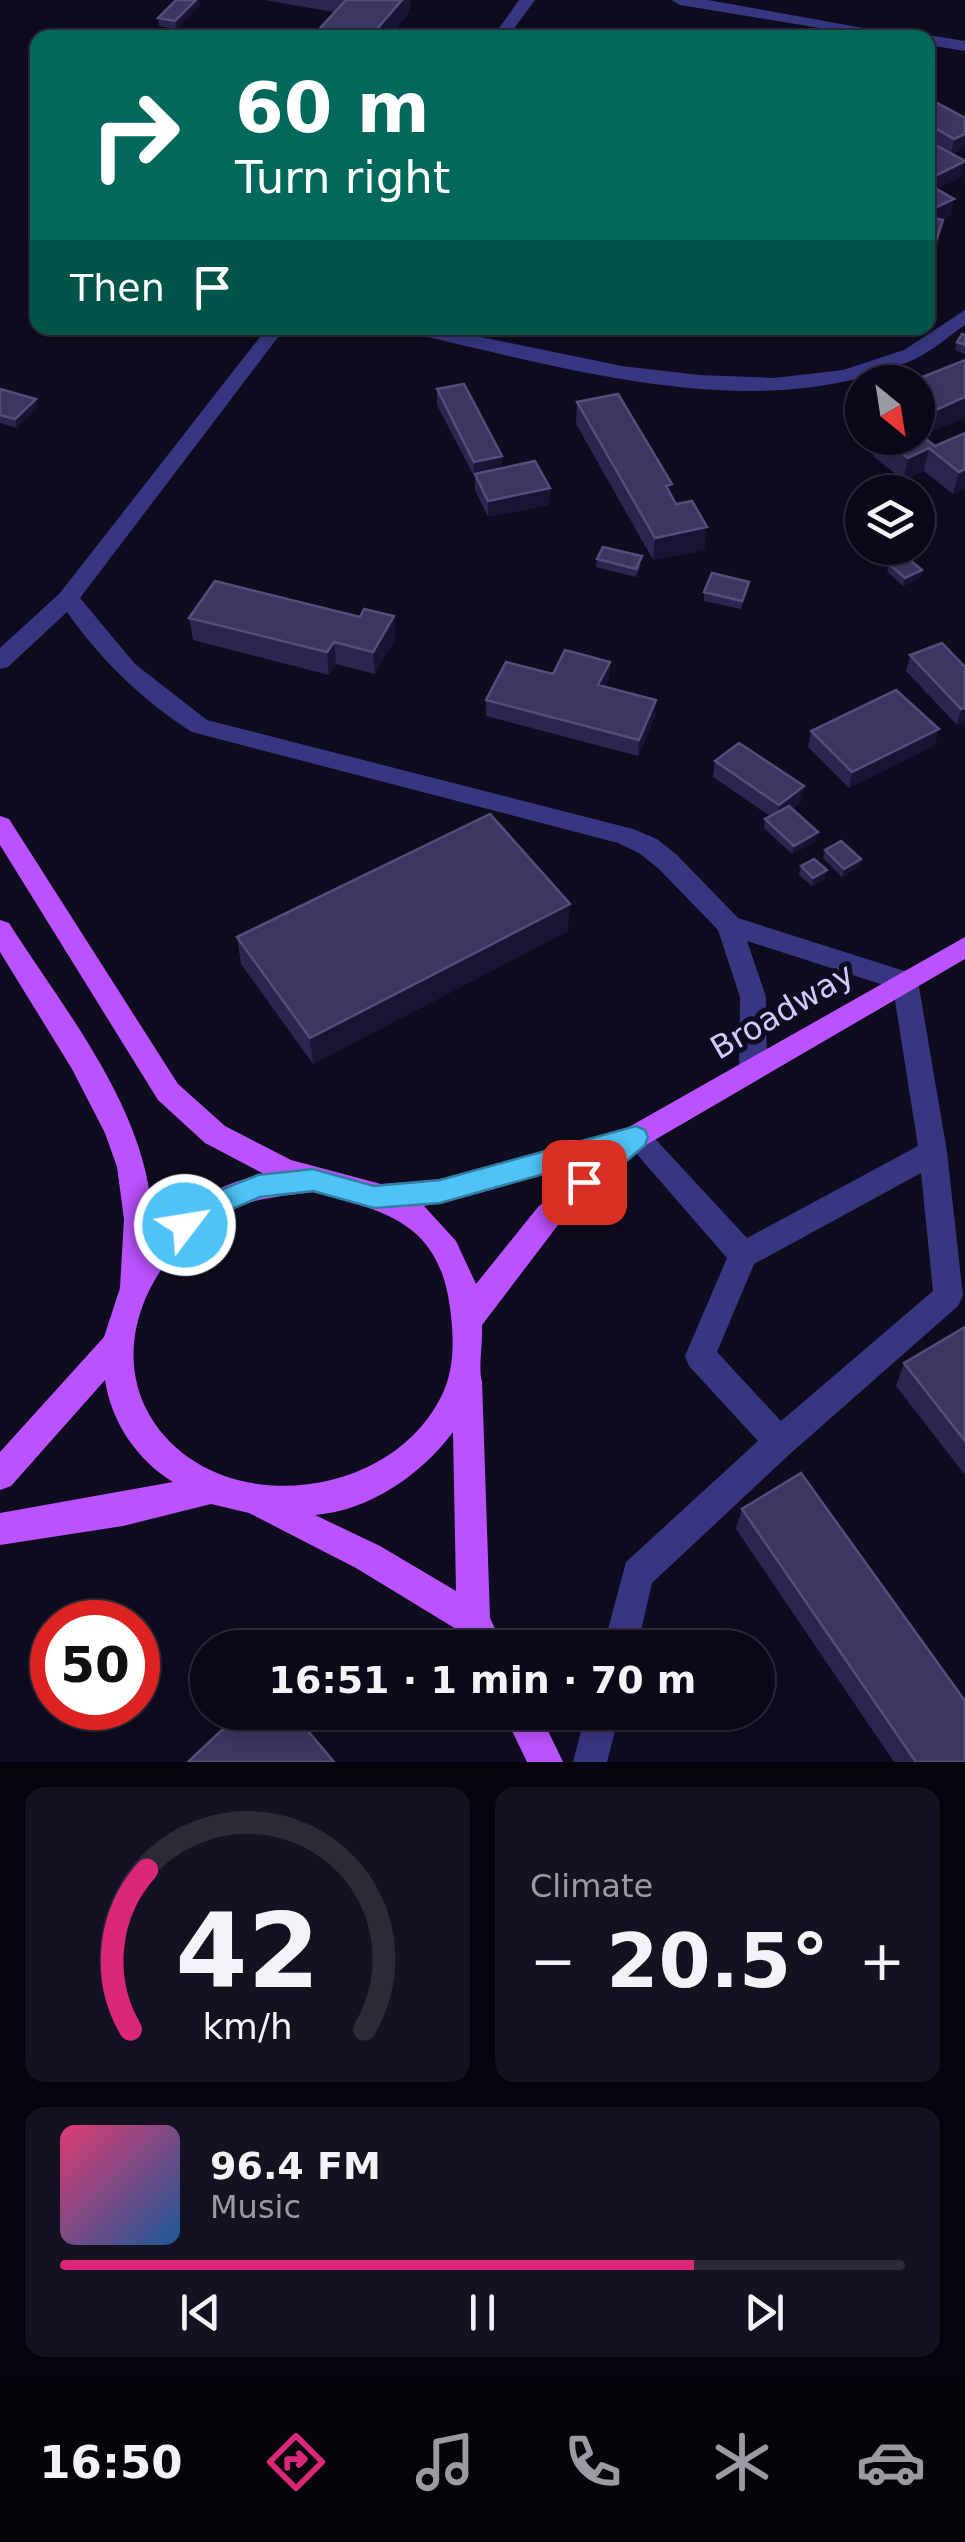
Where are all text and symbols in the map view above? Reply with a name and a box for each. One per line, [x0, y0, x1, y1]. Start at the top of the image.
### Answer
text: 60 m [235, 67, 430, 149]
icon: right [70, 70, 200, 200]
text: Turn right [235, 151, 450, 204]
icon: arrive [185, 260, 240, 315]
text: Then [70, 266, 165, 310]
north arrow [845, 365, 935, 455]
map controls [845, 365, 935, 565]
button: layers [845, 475, 935, 565]
street label: Broadway [704, 955, 860, 1067]
pin [542, 1140, 627, 1225]
icon: arrive [557, 1155, 612, 1210]
position arrow [133, 1173, 237, 1277]
speed limit sign: 50 [30, 1600, 160, 1730]
text: 16:51 · 1 min · 70 m [269, 1658, 696, 1702]
text: Climate [530, 1867, 653, 1905]
text: 42 [175, 1890, 320, 2012]
text: 20.5° [606, 1917, 829, 2005]
text: − [530, 1929, 576, 1993]
text: + [859, 1929, 905, 1993]
text: km/h [202, 2006, 293, 2047]
text: 96.4 FM [210, 2144, 381, 2188]
text: Music [210, 2188, 301, 2226]
icon: previous [173, 2285, 228, 2340]
icon: pause [455, 2285, 510, 2340]
icon: next [737, 2285, 792, 2340]
icon: directions [261, 2427, 331, 2497]
icon: music [410, 2427, 480, 2497]
icon: phone [558, 2427, 628, 2497]
icon: climate [707, 2427, 777, 2497]
icon: car [856, 2427, 926, 2497]
text: 16:50 [39, 2436, 183, 2489]

